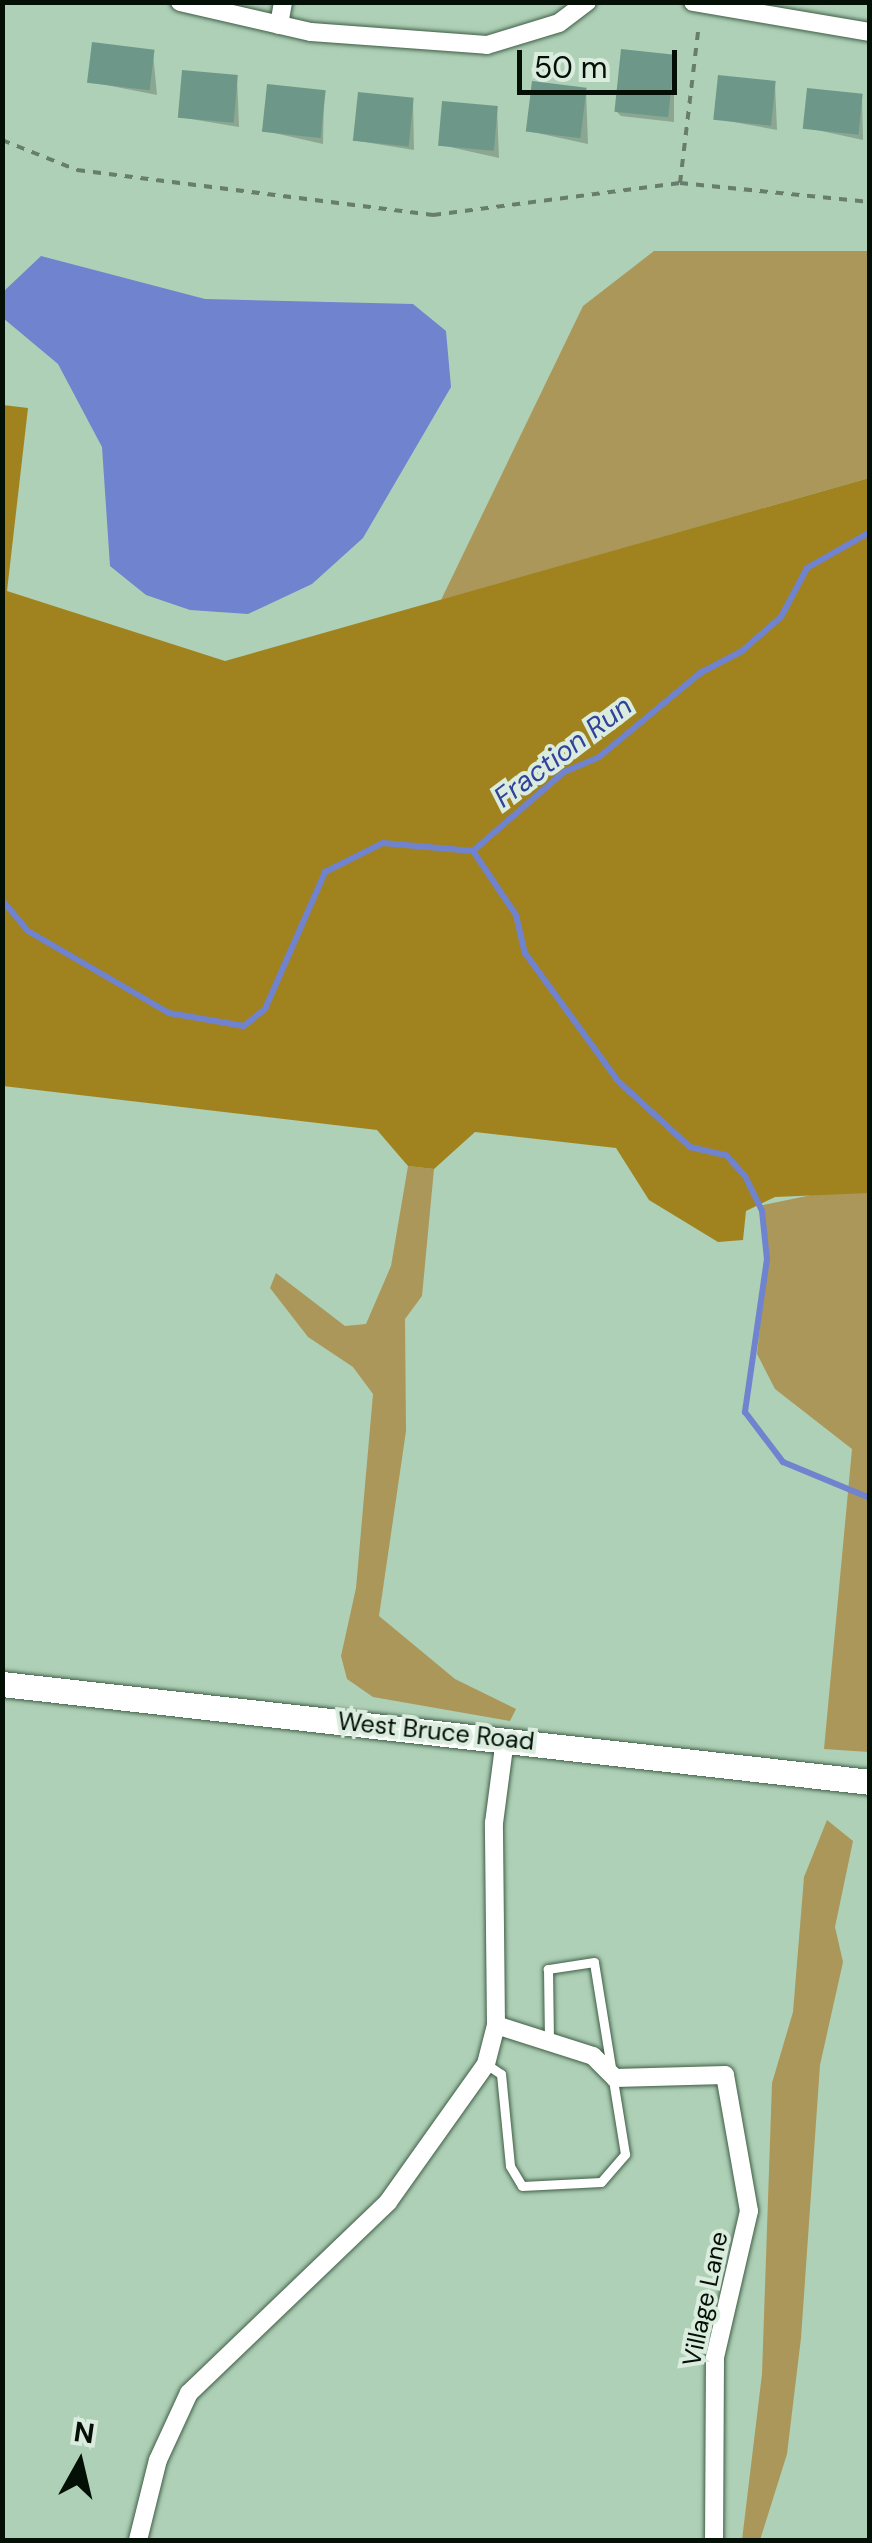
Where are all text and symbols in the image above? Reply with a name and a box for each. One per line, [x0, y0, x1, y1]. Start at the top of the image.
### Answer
scale bar [522, 30, 682, 92]
text: 50 m [534, 48, 608, 87]
water label: Fraction Run [488, 689, 638, 815]
street label: West Bruce Road [336, 1707, 536, 1757]
street label: Village Lane [677, 2229, 735, 2369]
north arrow [30, 2413, 130, 2513]
text: N [72, 2413, 97, 2453]

